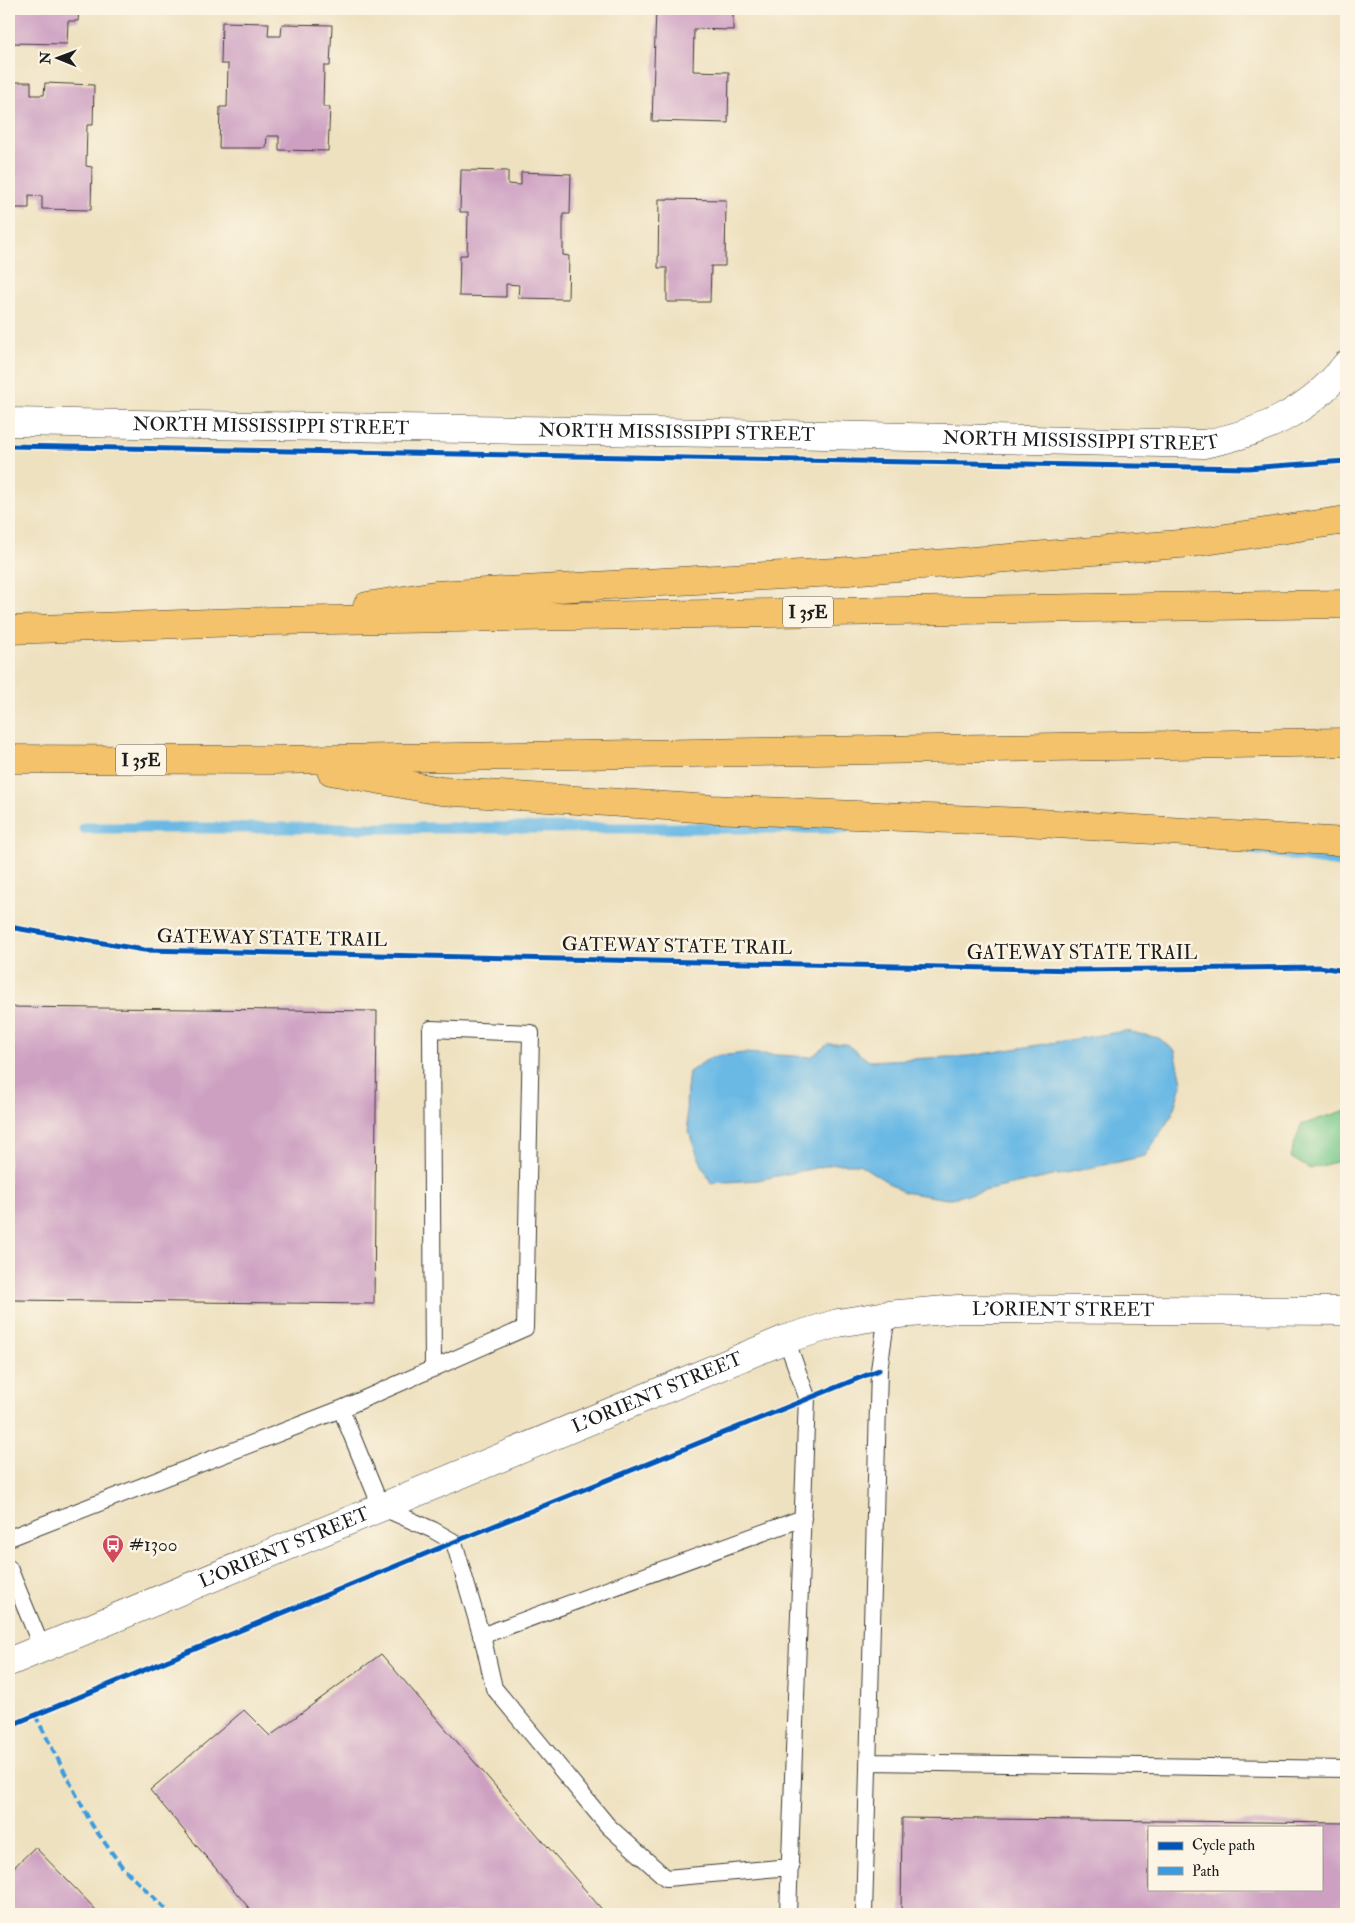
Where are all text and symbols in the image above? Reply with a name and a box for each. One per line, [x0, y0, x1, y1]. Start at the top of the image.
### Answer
north arrow [32, 32, 82, 82]
text: N [37, 51, 54, 65]
street label: NORTH MISSISSIPPI STREET [133, 412, 409, 440]
street label: NORTH MISSISSIPPI STREET [539, 418, 815, 447]
street label: NORTH MISSISSIPPI STREET [942, 426, 1221, 456]
road number: I 35E [783, 596, 833, 628]
road number: I 35E [116, 744, 166, 776]
street label: GATEWAY STATE TRAIL [157, 924, 388, 952]
street label: GATEWAY STATE TRAIL [562, 932, 793, 960]
street label: GATEWAY STATE TRAIL [967, 941, 1197, 965]
street label: L'ORIENT STREET [972, 1297, 1154, 1322]
street label: L'ORIENT STREET [568, 1346, 746, 1439]
street label: L'ORIENT STREET [195, 1502, 373, 1594]
bus stop icon: #1300 [101, 1533, 125, 1564]
place label: #1300 [129, 1533, 178, 1557]
legend [1148, 1826, 1322, 1890]
text: Cycle path [1192, 1836, 1255, 1856]
text: Path [1192, 1862, 1219, 1881]

